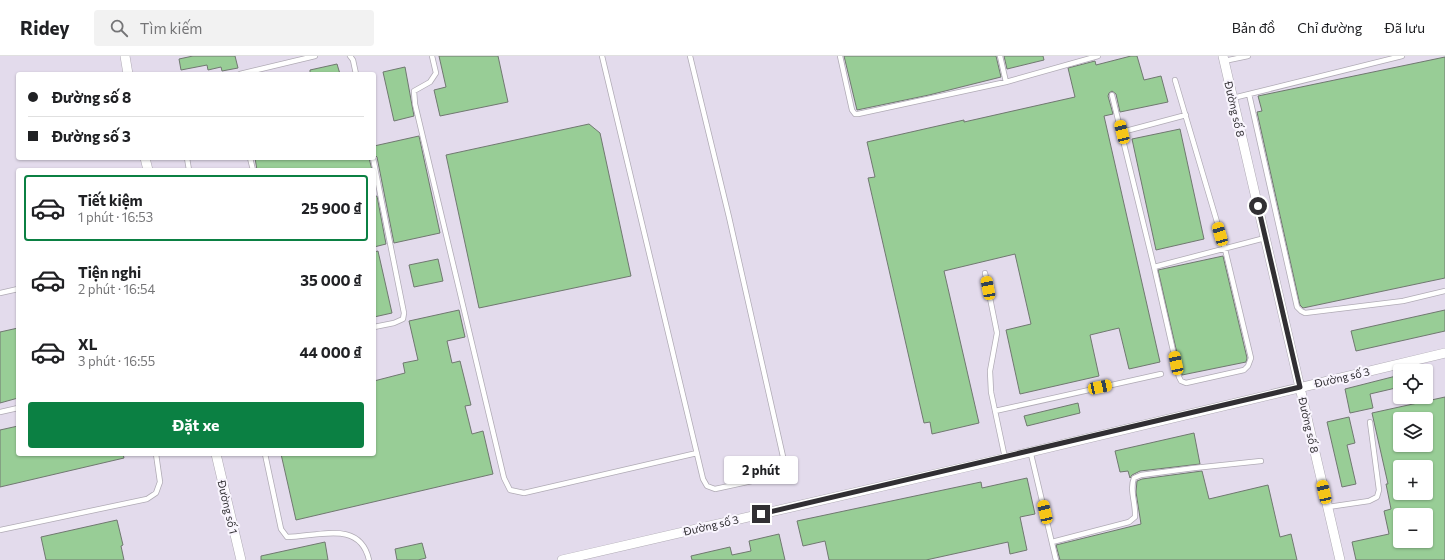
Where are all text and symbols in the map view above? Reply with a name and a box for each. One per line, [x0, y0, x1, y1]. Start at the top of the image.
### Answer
search box [94, 10, 374, 46]
text: Ridey [20, 16, 70, 39]
icon: search [108, 17, 130, 39]
text: Tìm kiếm [140, 19, 202, 37]
text: Bản đồ [1232, 19, 1275, 36]
text: Chỉ đường [1297, 19, 1362, 36]
text: Đã lưu [1384, 19, 1425, 36]
street label: Đường số 8 [1222, 79, 1248, 138]
text: Đường số 8 [52, 88, 131, 106]
car [1113, 119, 1131, 145]
text: Đường số 3 [52, 127, 131, 145]
icon: car [30, 190, 66, 226]
text: Tiết kiệm [78, 191, 143, 209]
route start [1249, 197, 1267, 215]
text: 25 900 ₫ [301, 199, 362, 217]
text: 1 phút · 16:53 [78, 209, 153, 225]
car [1211, 221, 1229, 247]
icon: car [30, 262, 66, 298]
text: Tiện nghi [78, 263, 141, 281]
text: 35 000 ₫ [300, 271, 362, 289]
car [980, 275, 996, 301]
text: 2 phút · 16:54 [78, 281, 155, 297]
icon: car [30, 334, 66, 370]
text: XL [78, 335, 97, 353]
text: 44 000 ₫ [299, 343, 362, 361]
car [1168, 350, 1184, 376]
text: 3 phút · 16:55 [78, 353, 155, 369]
street label: Đường số 3 [1312, 364, 1371, 390]
map controls [1393, 364, 1433, 548]
button: locate [1393, 364, 1433, 404]
car [1087, 379, 1113, 395]
street label: Đường số 8 [1296, 395, 1322, 454]
button: Đặt xe [28, 402, 364, 448]
button: layers [1393, 412, 1433, 452]
callout: 2 phút [724, 456, 798, 484]
button: + [1393, 460, 1433, 500]
text: 2 phút [742, 462, 780, 478]
street label: Đường số 1 [215, 478, 240, 535]
car [1315, 479, 1333, 505]
car [1036, 499, 1054, 525]
route end [752, 505, 770, 523]
button: − [1393, 508, 1433, 548]
street label: Đường số 3 [681, 512, 740, 538]

